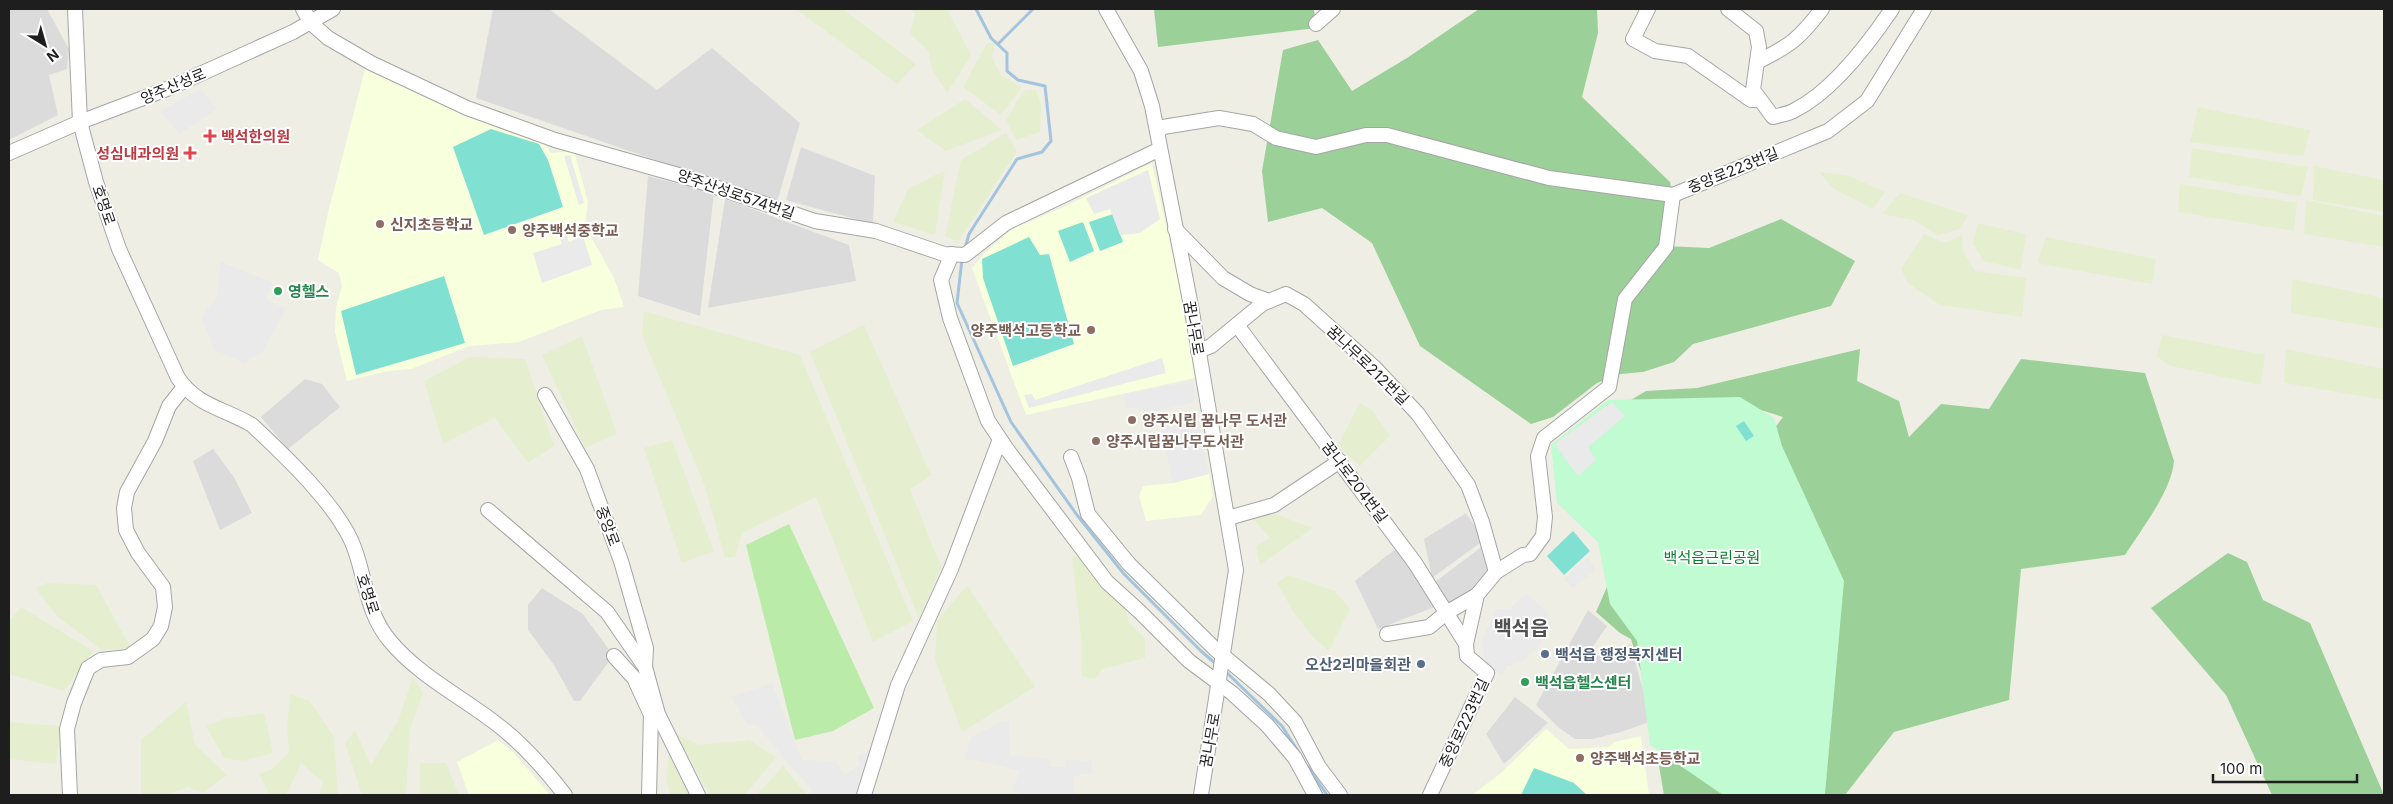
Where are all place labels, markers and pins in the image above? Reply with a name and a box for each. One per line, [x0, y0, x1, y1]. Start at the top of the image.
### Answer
place label: 백석한의원 [221, 127, 290, 146]
marker: 백석한의원 [203, 129, 217, 143]
place label: 성심내과의원 [96, 144, 179, 163]
marker: 성심내과의원 [183, 146, 197, 160]
place label: 신지초등학교 [390, 215, 473, 234]
marker: 신지초등학교 [374, 218, 386, 230]
place label: 양주백석중학교 [522, 221, 619, 240]
marker: 양주백석중학교 [506, 224, 518, 236]
place label: 영헬스 [288, 282, 330, 301]
marker: 영헬스 [272, 285, 284, 297]
place label: 양주백석고등학교 [971, 321, 1081, 340]
marker: 양주백석고등학교 [1085, 324, 1097, 336]
place label: 양주시립 꿈나무 도서관 [1142, 411, 1287, 430]
marker: 양주시립 꿈나무 도서관 [1126, 414, 1138, 426]
place label: 양주시립꿈나무도서관 [1106, 432, 1244, 451]
marker: 양주시립꿈나무도서관 [1090, 435, 1102, 447]
place label: 백석읍 행정복지센터 [1555, 645, 1683, 664]
marker: 백석읍 행정복지센터 [1539, 648, 1551, 660]
place label: 오산2리마을회관 [1305, 655, 1411, 674]
marker: 오산2리마을회관 [1415, 658, 1427, 670]
place label: 백석읍헬스센터 [1535, 673, 1632, 692]
marker: 백석읍헬스센터 [1519, 676, 1531, 688]
place label: 양주백석초등학교 [1590, 749, 1701, 768]
marker: 양주백석초등학교 [1574, 752, 1586, 764]

